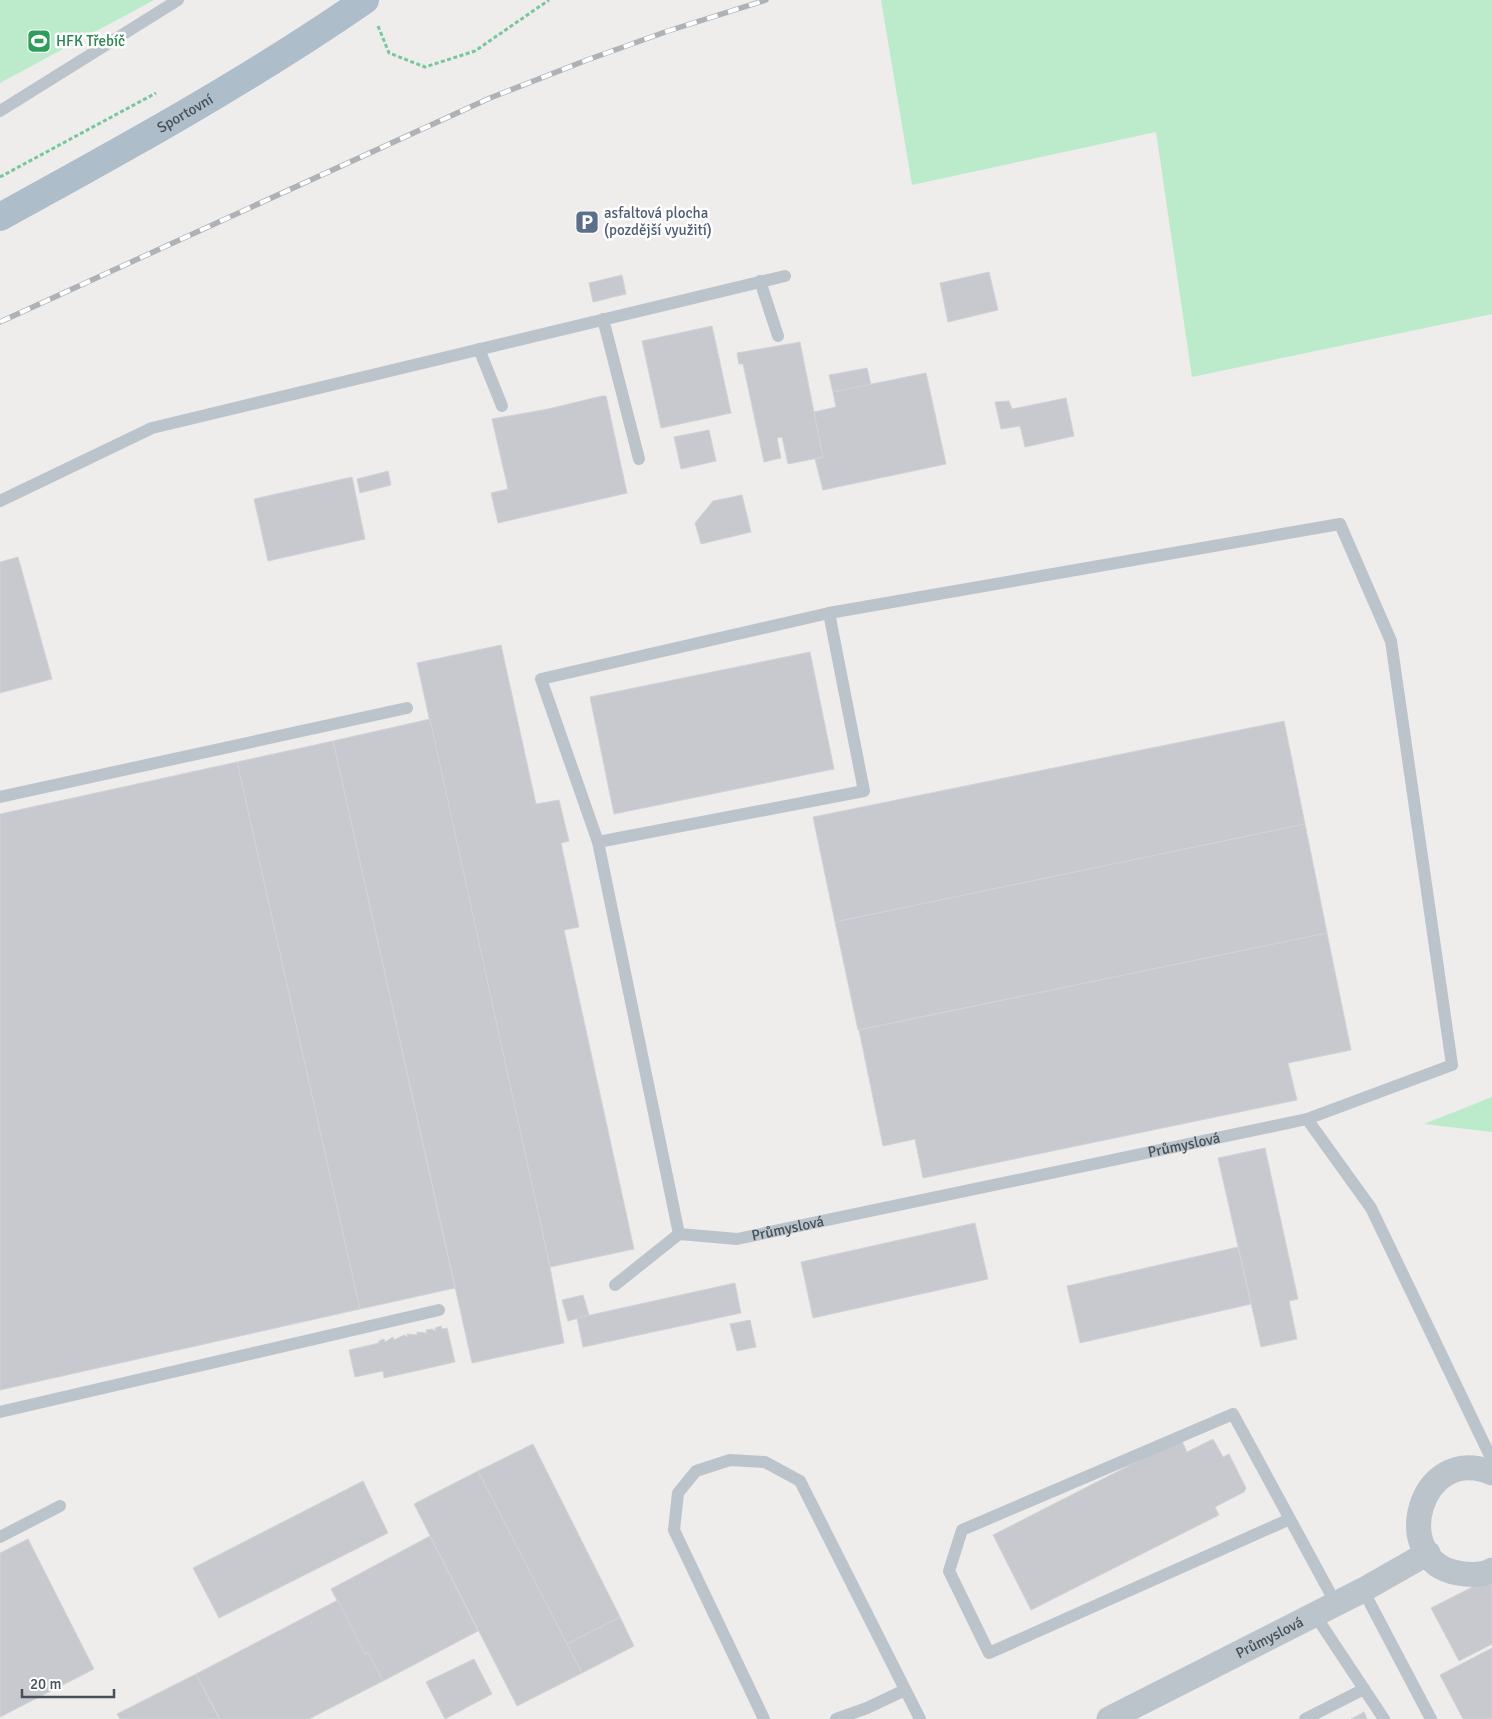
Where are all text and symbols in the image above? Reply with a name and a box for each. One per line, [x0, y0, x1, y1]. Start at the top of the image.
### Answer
sports icon: HFK Třebíč [26, 28, 52, 54]
place label: HFK Třebíč [56, 32, 125, 50]
street label: Sportovní [154, 90, 216, 137]
place label: asfaltová plocha (pozdější využití) [604, 204, 712, 239]
parking icon: asfaltová plocha (pozdější využití) [574, 209, 600, 235]
street label: Průmyslová [1146, 1129, 1222, 1161]
street label: Průmyslová [750, 1212, 826, 1245]
street label: Průmyslová [1233, 1613, 1306, 1662]
scale bar [22, 1666, 115, 1698]
text: 20 m [30, 1675, 61, 1693]

